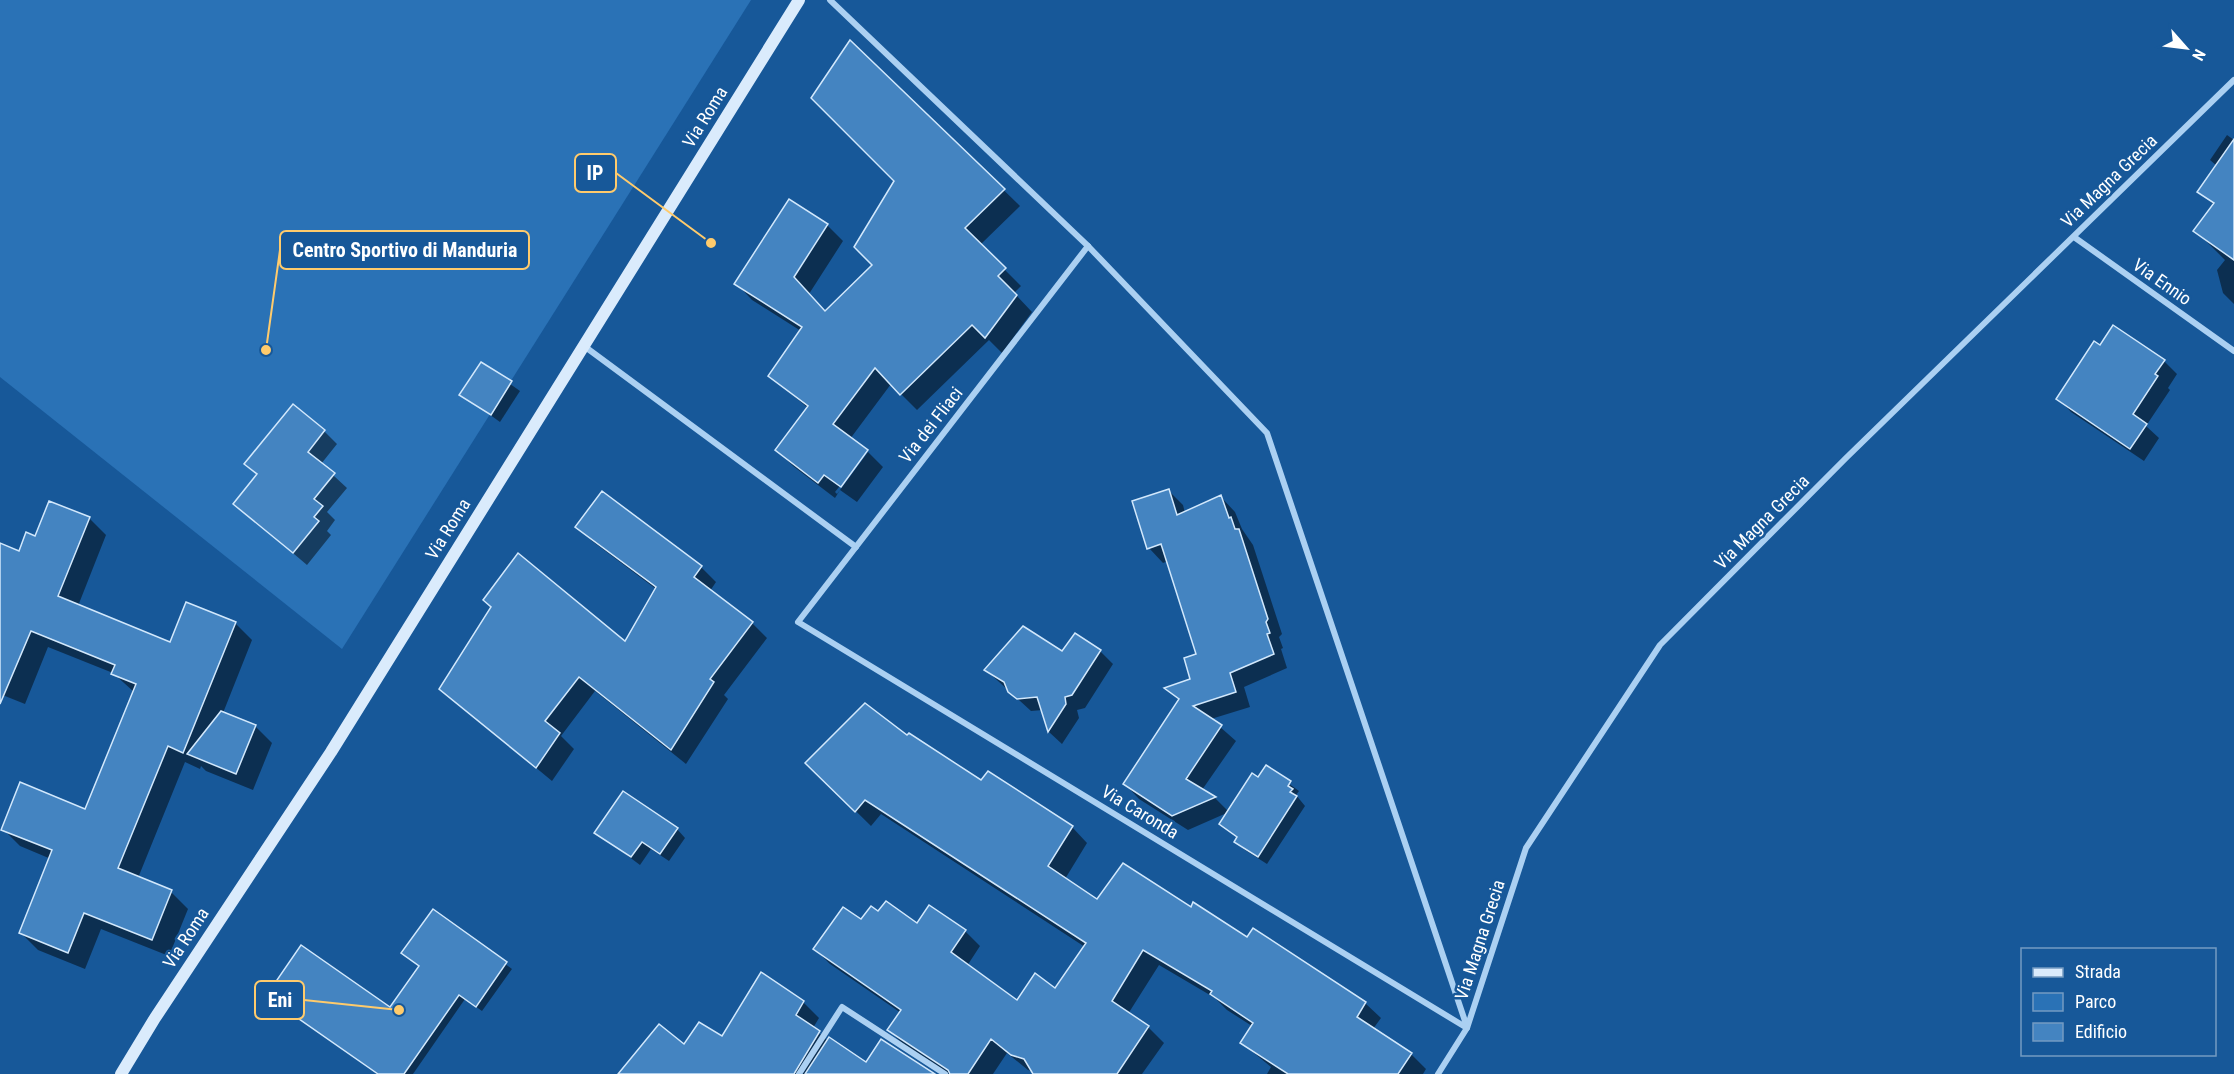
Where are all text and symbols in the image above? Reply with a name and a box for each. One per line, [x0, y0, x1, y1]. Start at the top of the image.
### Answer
north arrow [2156, 18, 2216, 78]
text: N [2188, 46, 2209, 64]
street label: Via Roma [678, 82, 731, 151]
street label: Via Magna Grecia [2056, 130, 2161, 232]
callout: IP [575, 154, 616, 192]
text: IP [587, 161, 603, 185]
callout: Centro Sportivo di Manduria [280, 231, 529, 269]
text: Centro Sportivo di Manduria [293, 238, 517, 262]
street label: Via Ennio [2129, 254, 2196, 309]
street label: Via dei Fliaci [894, 383, 967, 467]
street label: Via Magna Grecia [1710, 470, 1813, 573]
street label: Via Roma [421, 494, 474, 563]
street label: Via Caronda [1098, 780, 1183, 843]
street label: Via Magna Grecia [1450, 877, 1509, 1003]
street label: Via Roma [158, 904, 213, 972]
legend [2021, 948, 2216, 1056]
text: Strada [2075, 961, 2121, 982]
callout: Eni [255, 981, 304, 1019]
text: Eni [268, 988, 292, 1012]
text: Parco [2075, 991, 2116, 1012]
text: Edificio [2075, 1021, 2127, 1042]

